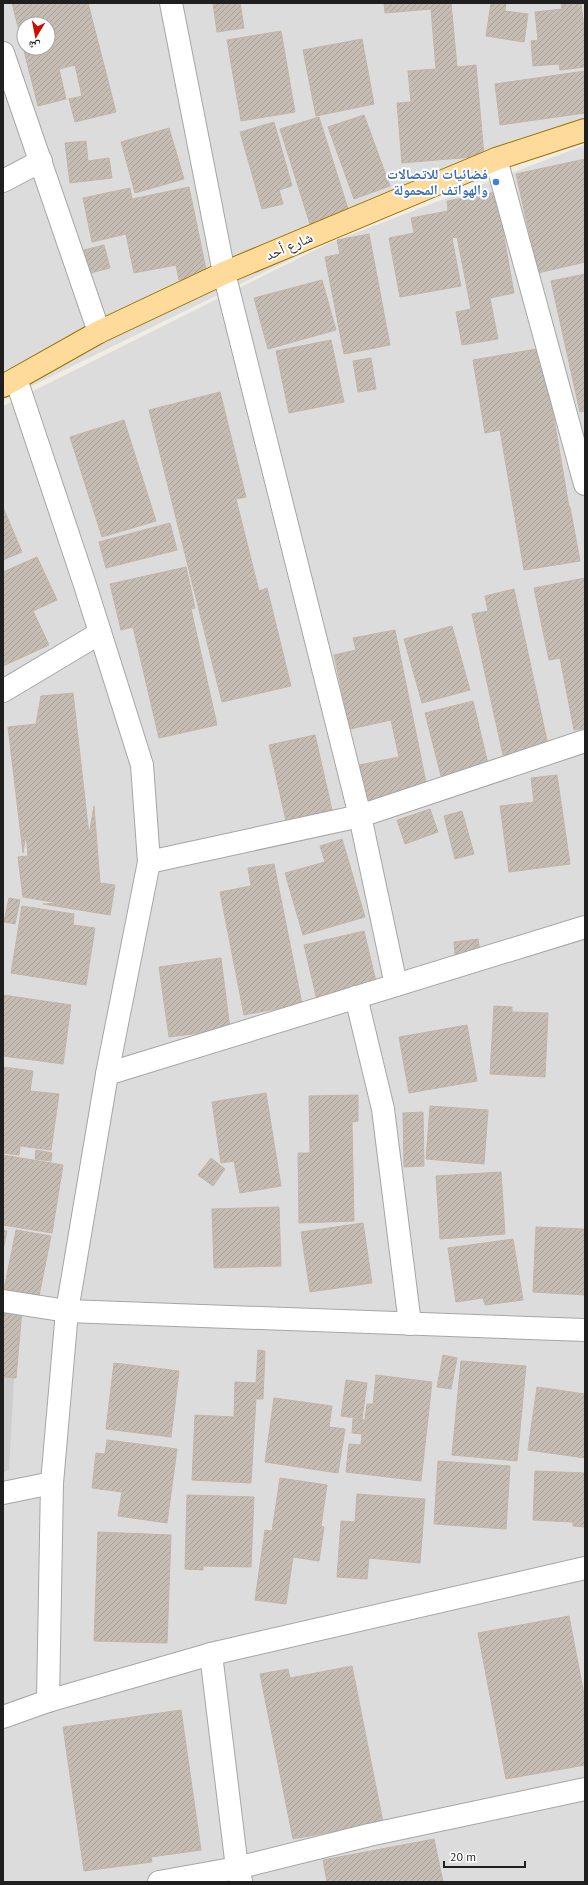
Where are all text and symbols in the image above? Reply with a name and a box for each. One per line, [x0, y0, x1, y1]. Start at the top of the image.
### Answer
north arrow [16, 16, 56, 56]
text: ش [27, 37, 41, 54]
place label: فضائيات للاتصالات والهواتف المحمولة [387, 165, 488, 199]
marker: فضائيات للاتصالات والهواتف المحمولة [491, 177, 501, 187]
street label: شارع أحد [263, 228, 316, 265]
scale bar [444, 1843, 525, 1869]
text: 20 m [450, 1849, 476, 1864]

